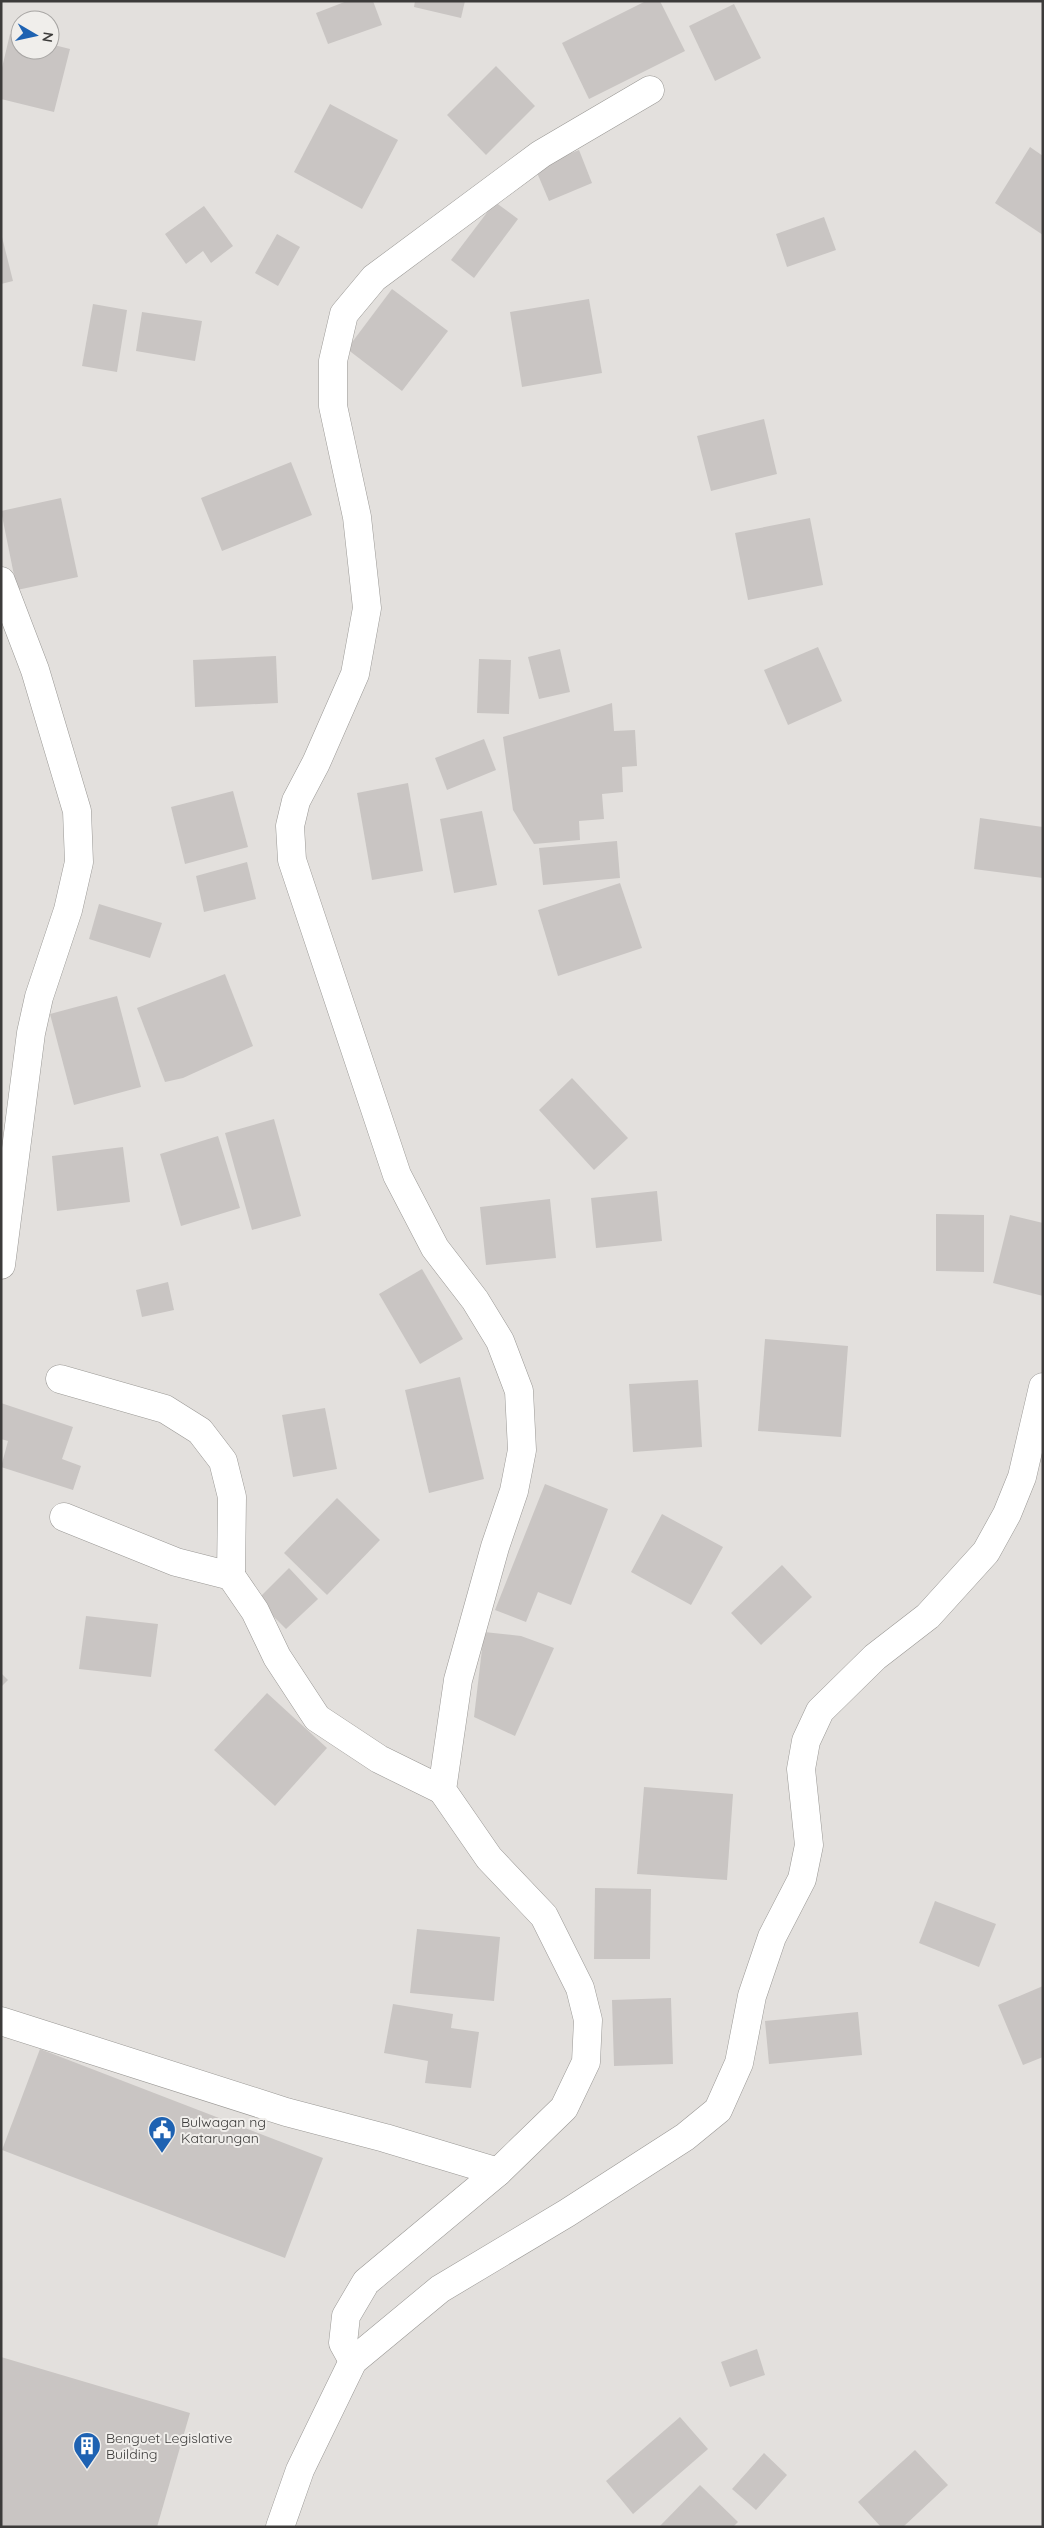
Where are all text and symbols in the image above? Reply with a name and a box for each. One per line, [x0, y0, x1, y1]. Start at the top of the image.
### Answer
north arrow [10, 10, 60, 60]
text: N [38, 31, 58, 44]
place label: Bulwagan ng Katarungan [181, 2113, 266, 2147]
public building icon: Bulwagan ng Katarungan [147, 2115, 177, 2154]
place label: Benguet Legislative Building [106, 2429, 233, 2463]
building icon: Benguet Legislative Building [72, 2431, 102, 2470]

